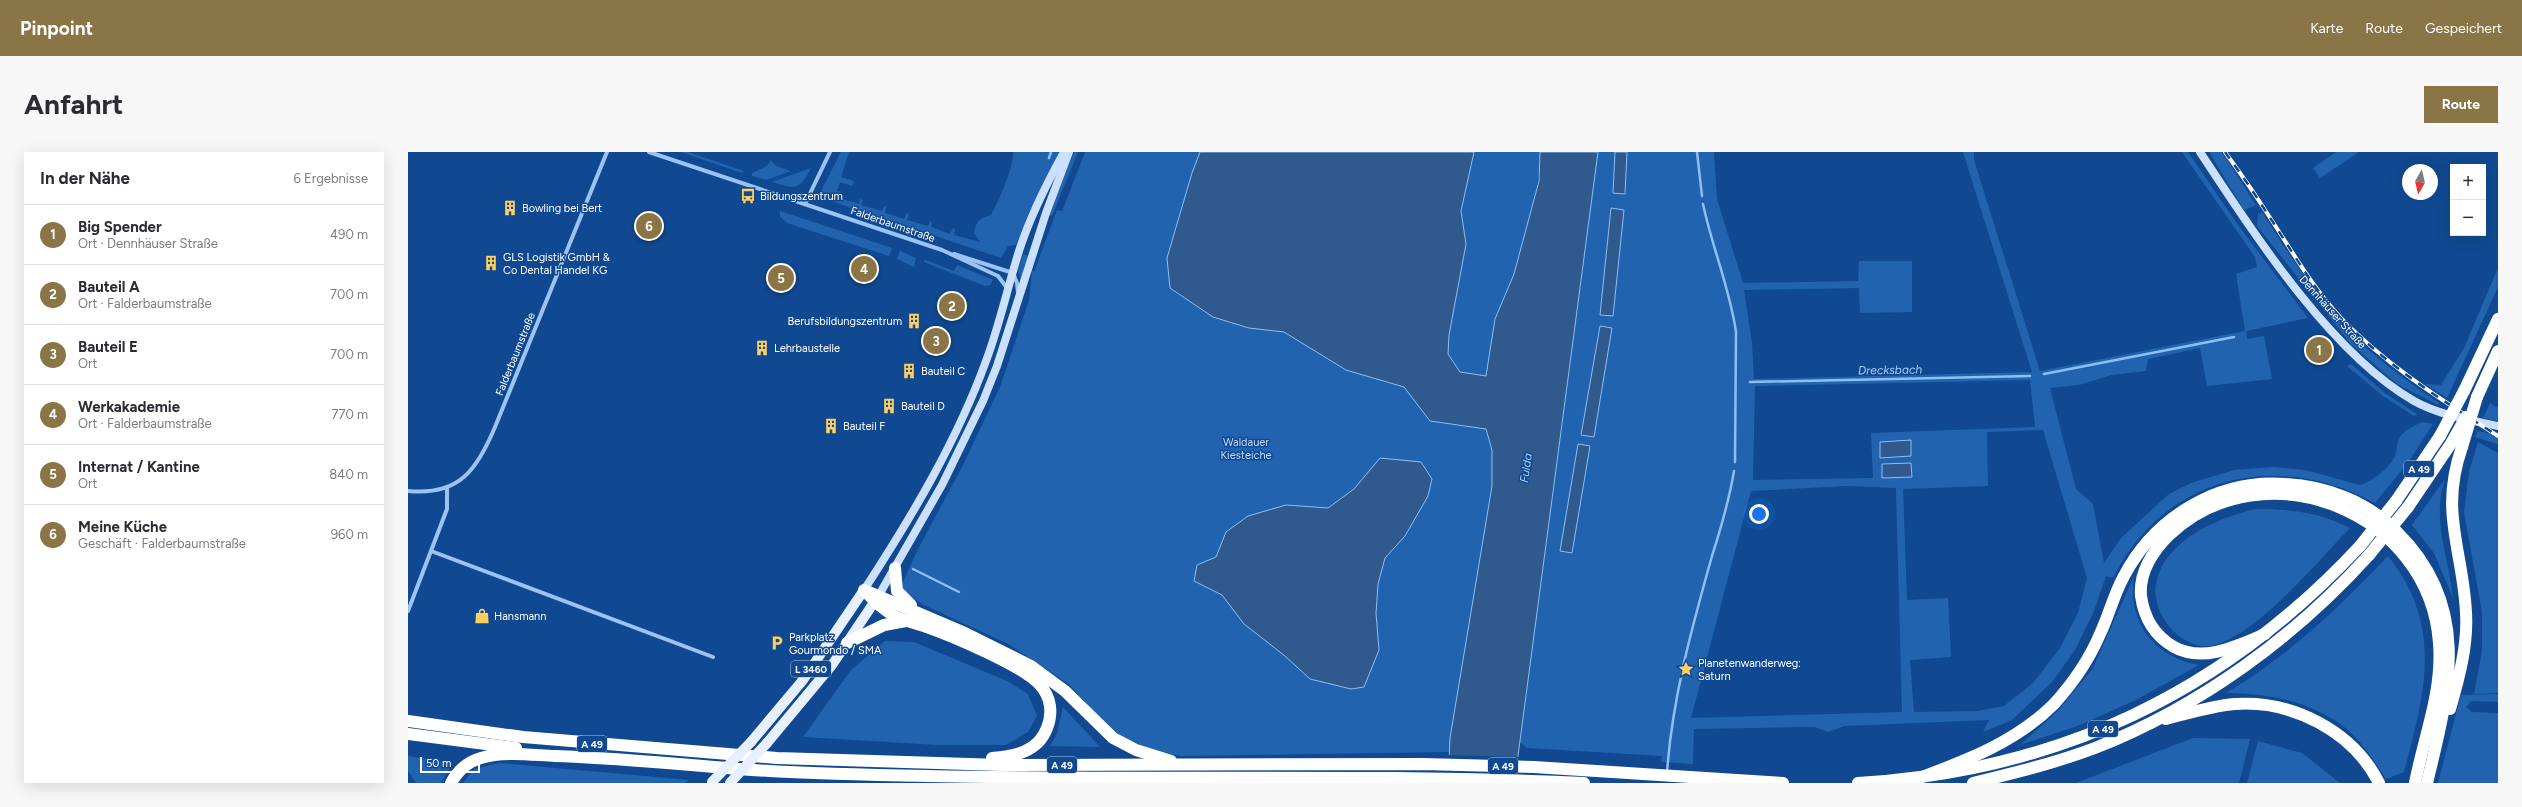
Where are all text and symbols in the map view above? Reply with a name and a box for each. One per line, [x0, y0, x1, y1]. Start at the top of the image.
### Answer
text: Pinpoint [20, 17, 93, 40]
text: Karte [2310, 20, 2343, 37]
text: Route [2365, 20, 2403, 37]
text: Gespeichert [2425, 20, 2502, 37]
button: Route [2424, 86, 2498, 123]
text: Anfahrt [24, 87, 123, 121]
north arrow [2402, 164, 2438, 200]
map controls [2450, 164, 2486, 236]
button: + [2450, 164, 2486, 200]
text: In der Nähe [40, 168, 130, 188]
text: 6 Ergebnisse [294, 171, 368, 186]
bus stop icon: Bildungszentrum [739, 187, 757, 205]
place label: Bildungszentrum [760, 190, 843, 203]
building icon: Bowling bei Bert [501, 199, 519, 217]
button: − [2450, 200, 2486, 236]
place label: Bowling bei Bert [522, 202, 602, 215]
street label: Falderbaumstraße [849, 204, 937, 245]
pin: 6 [636, 211, 662, 241]
text: Big Spender [78, 218, 162, 236]
text: 1 [50, 227, 56, 242]
text: 490 m [330, 227, 368, 242]
text: Ort · Dennhäuser Straße [78, 236, 218, 251]
place label: GLS Logistik GmbH & Co Dental Handel KG [503, 251, 610, 277]
building icon: GLS Logistik GmbH & Co Dental Handel KG [482, 254, 500, 272]
pin: 4 [851, 254, 877, 284]
pin: 5 [768, 263, 794, 293]
street label: Dennhäuser Straße [2296, 273, 2369, 352]
text: Bauteil A [78, 278, 140, 296]
text: 2 [49, 287, 57, 302]
text: 700 m [330, 287, 368, 302]
pin: 2 [939, 291, 965, 321]
text: Ort · Falderbaumstraße [78, 296, 212, 311]
street label: Falderbaumstraße [493, 311, 538, 398]
building icon: Berufsbildungszentrum [905, 312, 923, 330]
place label: Berufsbildungszentrum [788, 315, 902, 328]
pin: 3 [923, 326, 949, 356]
pin: 1 [2306, 335, 2332, 365]
text: Bauteil E [78, 338, 138, 356]
building icon: Lehrbaustelle [753, 339, 771, 357]
place label: Lehrbaustelle [774, 342, 840, 355]
text: 3 [49, 347, 57, 362]
text: 700 m [330, 347, 368, 362]
text: Ort [78, 356, 97, 371]
building icon: Bauteil C [900, 362, 918, 380]
water label: Drecksbach [1858, 362, 1923, 378]
place label: Bauteil C [921, 365, 965, 378]
building icon: Bauteil D [880, 397, 898, 415]
text: Werkakademie [78, 398, 180, 416]
place label: Bauteil D [901, 400, 945, 413]
text: 4 [49, 407, 57, 422]
text: 770 m [331, 407, 368, 422]
text: Ort · Falderbaumstraße [78, 416, 212, 431]
building icon: Bauteil F [822, 417, 840, 435]
place label: Bauteil F [843, 420, 885, 433]
park label: Waldauer Kiesteiche [1220, 436, 1272, 462]
water label: Fulda [1517, 452, 1535, 484]
text: Internat / Kantine [78, 458, 200, 476]
road number: A 49 [2404, 461, 2434, 477]
text: 5 [49, 467, 57, 482]
text: 840 m [329, 467, 368, 482]
text: Ort [78, 476, 97, 491]
your location [1749, 504, 1769, 524]
text: Meine Küche [78, 518, 167, 536]
text: 6 [49, 527, 57, 542]
text: 960 m [331, 527, 368, 542]
text: Geschäft · Falderbaumstraße [78, 536, 246, 551]
shop icon: Hansmann [473, 607, 491, 625]
place label: Hansmann [494, 610, 546, 623]
place label: Parkplatz Gourmondo / SMA [789, 631, 882, 657]
parking icon: Parkplatz Gourmondo / SMA [768, 634, 786, 652]
place label: Planetenwanderweg: Saturn [1698, 657, 1801, 683]
place icon: Planetenwanderweg: Saturn [1677, 660, 1695, 678]
road number: L 3460 [791, 661, 831, 677]
road number: A 49 [2088, 721, 2118, 737]
road number: A 49 [577, 736, 607, 752]
scale bar [420, 755, 480, 774]
text: 50 m [426, 757, 451, 770]
road number: A 49 [1047, 757, 1077, 773]
road number: A 49 [1488, 758, 1518, 774]

